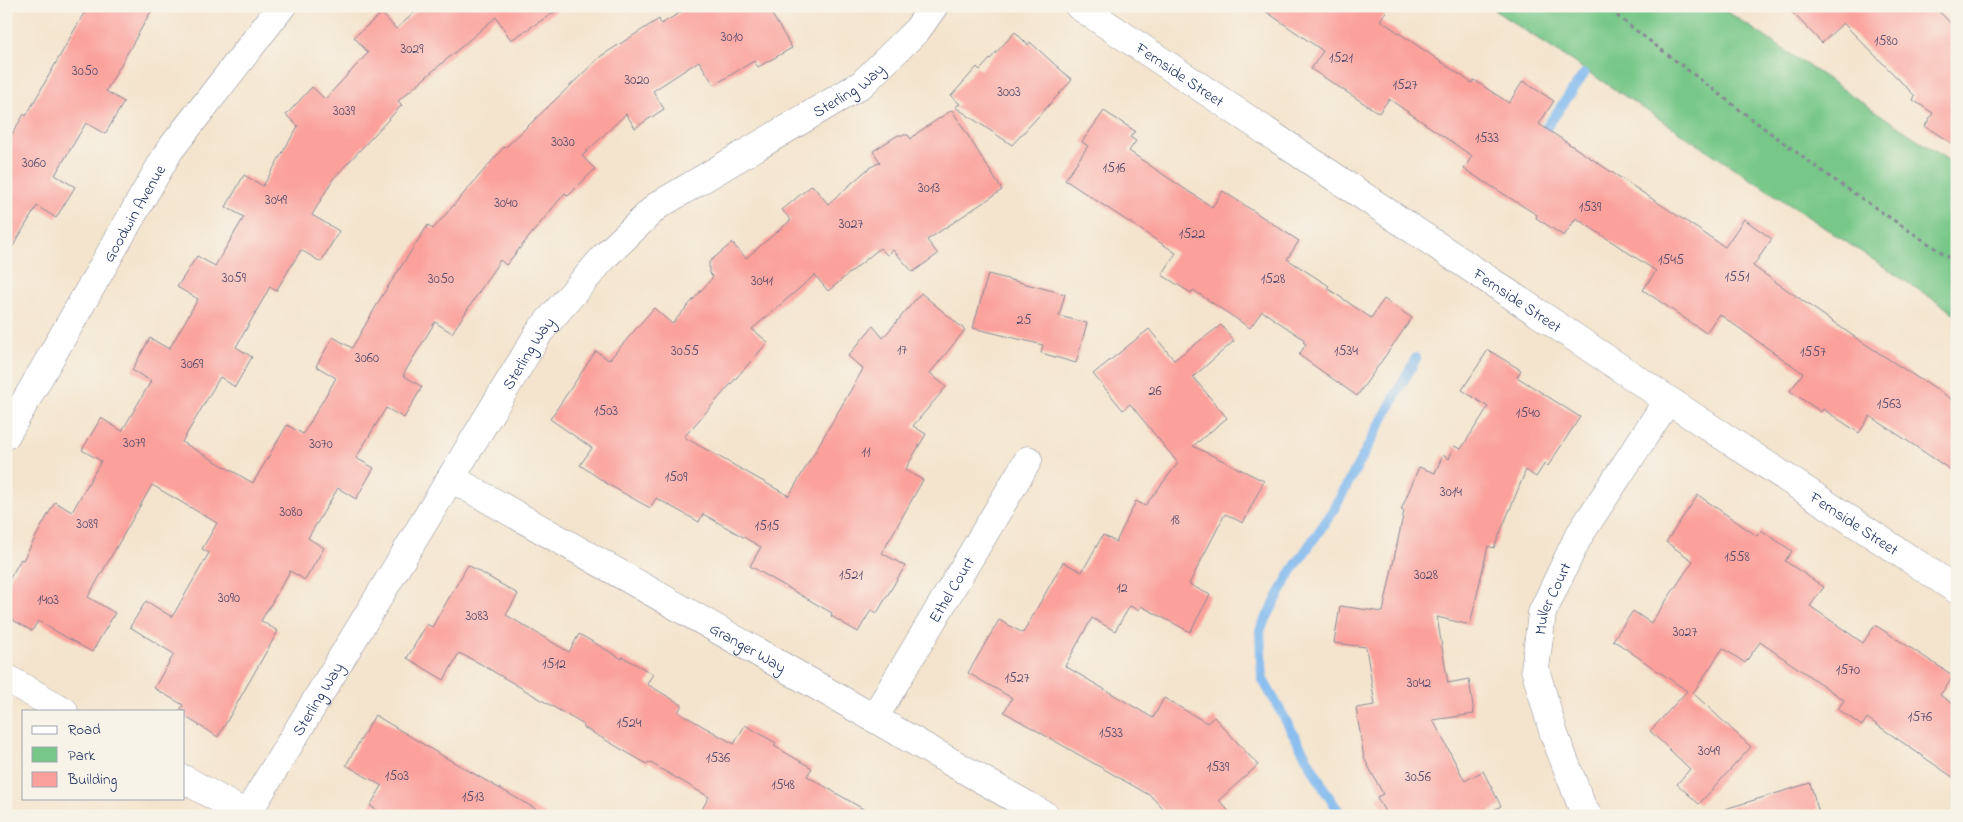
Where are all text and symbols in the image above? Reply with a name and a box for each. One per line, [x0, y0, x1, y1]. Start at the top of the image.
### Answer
house number: 3010 [721, 27, 743, 48]
house number: 1580 [1874, 31, 1898, 52]
street label: Fernside Street [1129, 37, 1229, 114]
house number: 3029 [400, 39, 424, 60]
house number: 1521 [1329, 48, 1353, 69]
street label: Sterling Way [809, 58, 891, 125]
house number: 3050 [72, 61, 98, 82]
house number: 3020 [625, 70, 649, 91]
house number: 1527 [1392, 75, 1418, 96]
house number: 3003 [997, 82, 1021, 103]
house number: 3039 [333, 101, 356, 122]
house number: 1533 [1475, 128, 1499, 149]
house number: 3030 [551, 132, 575, 153]
house number: 3060 [22, 153, 46, 174]
house number: 1516 [1102, 158, 1126, 179]
street label: Goodwin Avenue [98, 160, 173, 267]
house number: 3013 [918, 178, 940, 199]
house number: 3049 [265, 190, 288, 211]
house number: 3040 [494, 193, 518, 214]
house number: 1539 [1579, 197, 1602, 218]
house number: 3027 [839, 214, 864, 235]
house number: 1522 [1179, 224, 1205, 245]
house number: 1545 [1658, 250, 1684, 271]
street label: Fernside Street [1467, 262, 1566, 340]
house number: 1551 [1725, 267, 1750, 288]
house number: 3059 [222, 268, 247, 289]
house number: 3050 [428, 269, 454, 290]
house number: 1528 [1261, 269, 1285, 290]
house number: 3041 [751, 271, 774, 292]
house number: 25 [1017, 310, 1031, 331]
street label: Sterling Way [497, 312, 561, 395]
house number: 17 [897, 340, 907, 361]
house number: 3055 [671, 341, 699, 362]
house number: 1534 [1334, 341, 1358, 362]
house number: 1557 [1800, 342, 1826, 363]
house number: 3060 [355, 348, 379, 369]
house number: 3069 [181, 354, 204, 375]
house number: 26 [1148, 381, 1162, 402]
house number: 1563 [1877, 394, 1901, 415]
house number: 1503 [594, 401, 618, 422]
house number: 1540 [1516, 403, 1540, 424]
house number: 3079 [123, 433, 146, 454]
house number: 3070 [309, 434, 333, 455]
house number: 11 [862, 442, 871, 463]
house number: 1509 [665, 467, 688, 488]
house number: 3014 [1440, 482, 1462, 503]
street label: Fernside Street [1803, 486, 1903, 563]
house number: 3080 [279, 502, 303, 523]
house number: 18 [1170, 510, 1180, 531]
house number: 3089 [76, 514, 98, 535]
house number: 1515 [755, 516, 779, 537]
house number: 1558 [1724, 547, 1750, 568]
street label: Ethel Court [924, 552, 982, 628]
street label: Muller Court [1529, 558, 1579, 636]
house number: 1521 [839, 565, 863, 586]
house number: 3028 [1414, 565, 1438, 586]
house number: 12 [1116, 578, 1128, 599]
house number: 3090 [218, 588, 240, 609]
house number: 1403 [37, 590, 59, 611]
house number: 3083 [466, 606, 489, 627]
street label: Granger Way [705, 617, 790, 680]
house number: 3027 [1673, 622, 1698, 643]
house number: 1512 [542, 654, 566, 675]
street label: Sterling Way [287, 658, 350, 741]
house number: 1570 [1836, 660, 1860, 681]
house number: 1527 [1004, 668, 1030, 689]
house number: 3042 [1407, 673, 1431, 694]
house number: 1576 [1908, 707, 1932, 728]
legend [22, 710, 185, 800]
house number: 1524 [616, 713, 642, 734]
text: Road [68, 719, 101, 741]
house number: 1533 [1099, 723, 1123, 744]
house number: 3049 [1698, 741, 1721, 762]
text: Park [68, 745, 96, 767]
house number: 1536 [706, 748, 730, 769]
house number: 1539 [1207, 757, 1230, 778]
house number: 1503 [385, 766, 409, 787]
house number: 3056 [1405, 767, 1431, 788]
text: Building [67, 769, 117, 792]
house number: 1548 [771, 775, 795, 796]
house number: 1513 [462, 787, 485, 808]

